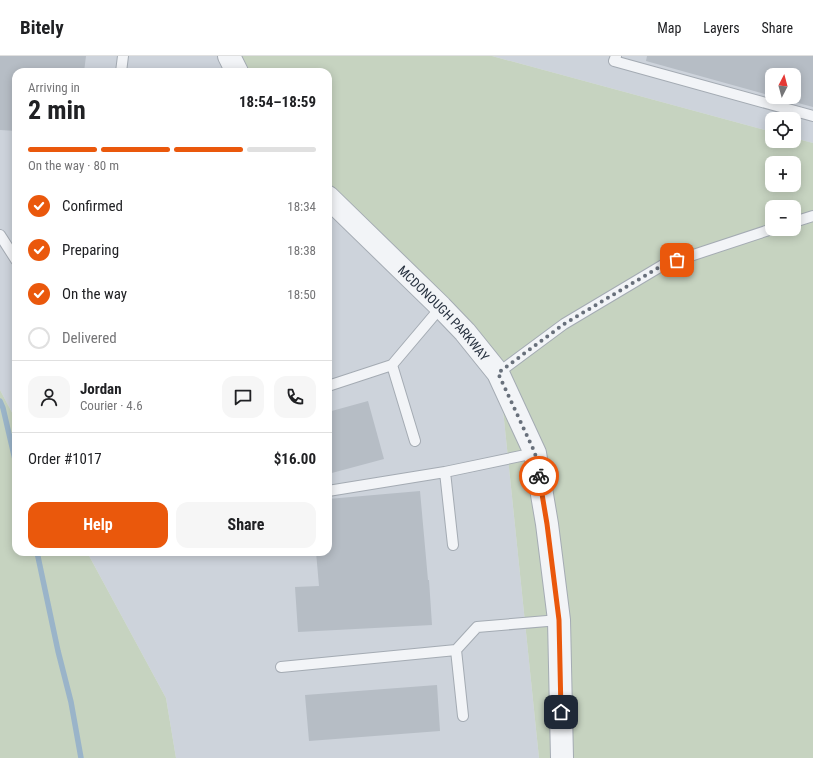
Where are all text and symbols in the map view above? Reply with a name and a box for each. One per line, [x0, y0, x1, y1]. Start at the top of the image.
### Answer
text: Bitely [20, 16, 64, 39]
text: Map [657, 20, 681, 36]
text: Layers [703, 20, 740, 36]
text: Share [762, 20, 793, 36]
north arrow [765, 68, 801, 104]
map controls [765, 68, 801, 236]
text: Arriving in [28, 80, 80, 95]
text: 18:54–18:59 [239, 93, 316, 111]
text: 2 min [28, 95, 86, 125]
button: locate [765, 112, 801, 148]
button: + [765, 156, 801, 192]
text: On the way · 80 m [28, 158, 119, 173]
icon: check [28, 195, 50, 217]
text: Confirmed [62, 197, 123, 215]
text: 18:34 [287, 199, 316, 214]
button: − [765, 200, 801, 236]
icon: check [28, 239, 50, 261]
text: Preparing [62, 241, 119, 259]
text: 18:38 [287, 243, 316, 258]
pin [660, 243, 694, 277]
icon: bag [666, 249, 688, 271]
street label: MCDONOUGH PARKWAY [395, 263, 492, 364]
icon: check [28, 283, 50, 305]
text: On the way [62, 285, 127, 303]
text: 18:50 [287, 287, 316, 302]
text: Delivered [62, 329, 117, 347]
button: person [28, 376, 70, 418]
button: chat [222, 376, 264, 418]
button: phone [274, 376, 316, 418]
text: Jordan [80, 380, 122, 398]
text: Courier · 4.6 [80, 398, 143, 413]
text: Order #1017 [28, 450, 102, 468]
text: $16.00 [274, 450, 316, 468]
courier [519, 456, 559, 496]
icon: bike [528, 465, 550, 487]
button: Help [28, 502, 168, 548]
button: Share [176, 502, 316, 548]
pin [544, 695, 578, 729]
icon: home [550, 701, 572, 723]

